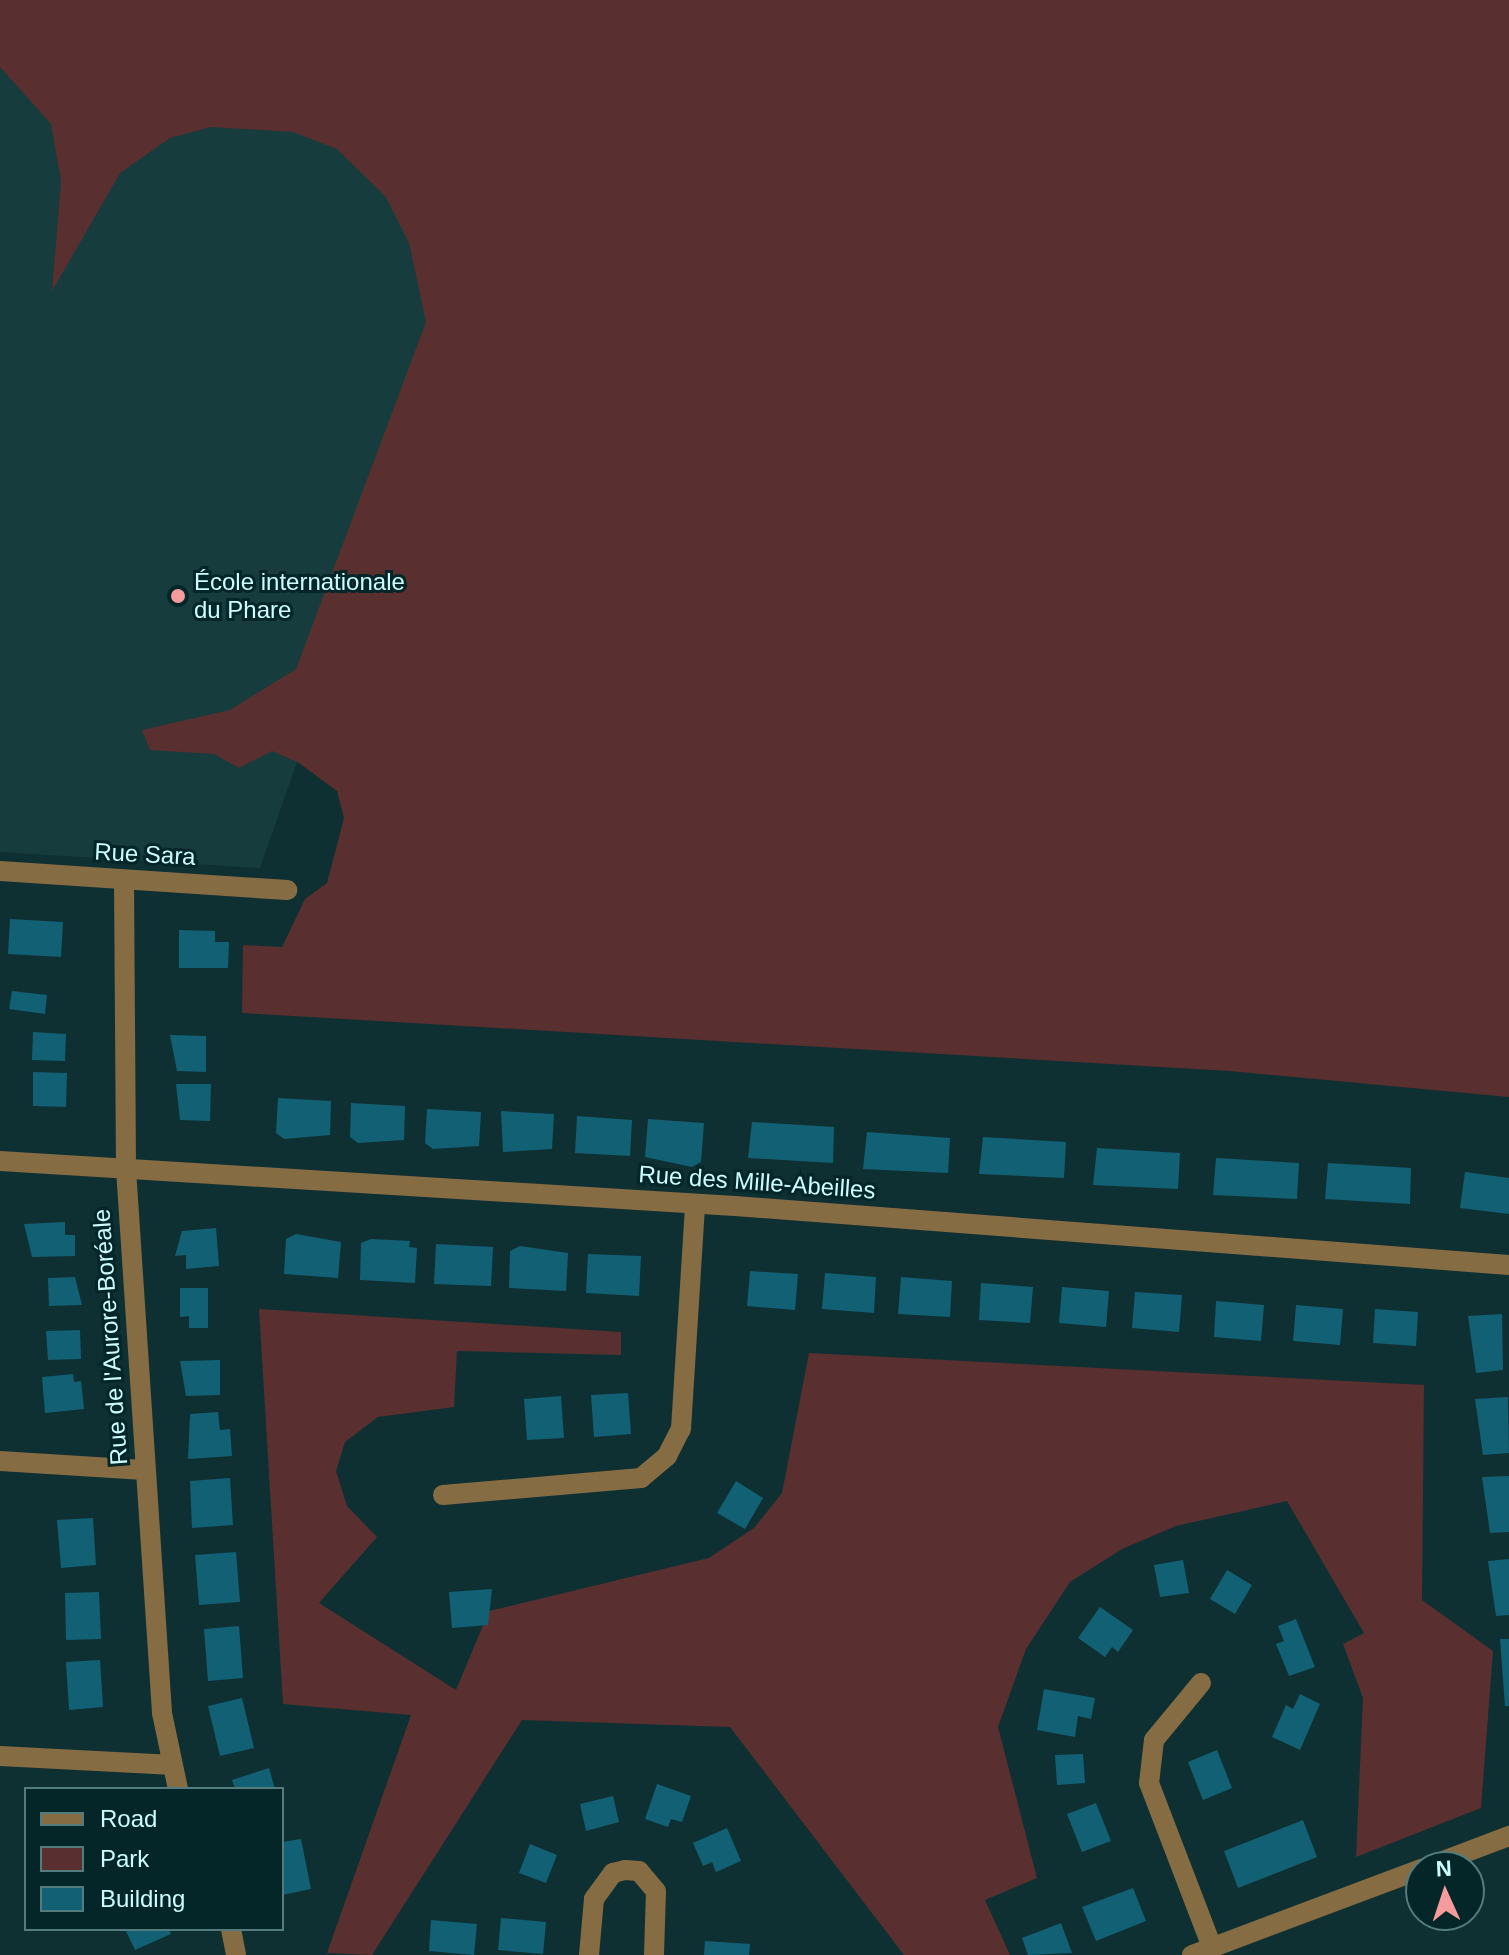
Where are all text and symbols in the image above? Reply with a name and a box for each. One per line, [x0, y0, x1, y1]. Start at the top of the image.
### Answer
place label: École internationale du Phare [194, 568, 405, 624]
marker: École internationale du Phare [169, 587, 187, 605]
street label: Rue Sara [94, 837, 196, 871]
street label: Rue des Mille-Abeilles [638, 1159, 876, 1205]
street label: Rue de l'Aurore-Boréale [87, 1208, 133, 1466]
legend [24, 1787, 284, 1931]
text: Road [100, 1805, 157, 1832]
text: Park [100, 1845, 149, 1872]
north arrow [1405, 1851, 1485, 1931]
text: N [1435, 1856, 1452, 1881]
text: Building [100, 1885, 185, 1912]

